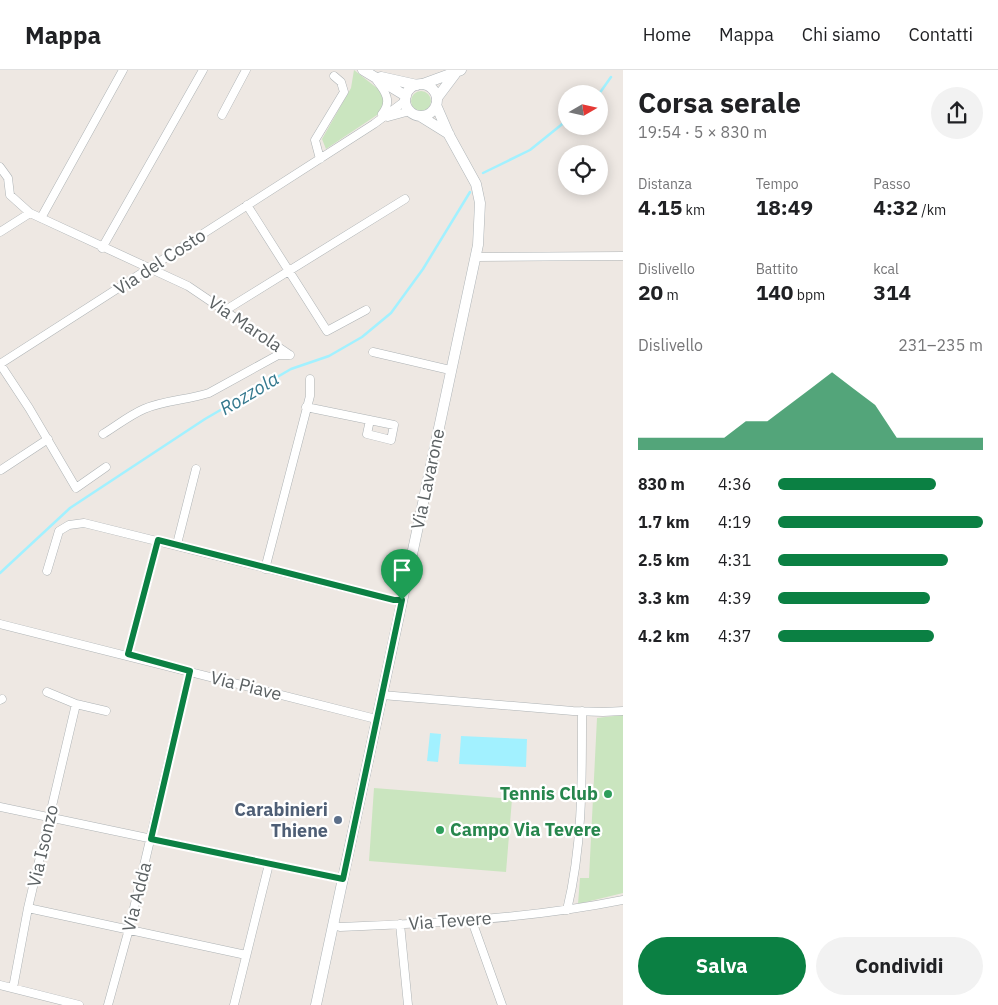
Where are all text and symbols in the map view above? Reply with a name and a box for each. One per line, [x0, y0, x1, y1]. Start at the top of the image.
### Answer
text: Mappa [25, 19, 101, 51]
text: Home [643, 23, 691, 46]
text: Mappa [719, 23, 774, 46]
text: Chi siamo [802, 23, 881, 46]
text: Contatti [909, 23, 973, 46]
text: Corsa serale [638, 84, 801, 121]
north arrow [558, 85, 608, 135]
map controls [558, 85, 608, 195]
button: share [931, 87, 983, 139]
text: 19:54 · 5 × 830 m [638, 122, 767, 142]
button: locate [558, 145, 608, 195]
text: Distanza [638, 175, 692, 193]
text: Tempo [756, 175, 799, 193]
text: Passo [873, 175, 911, 193]
text: 4.15 [638, 193, 682, 221]
text: 18:49 [756, 193, 813, 221]
text: 4:32 [873, 193, 918, 221]
text: km [682, 201, 705, 219]
text: /km [918, 201, 946, 219]
street label: Via del Costo [109, 223, 210, 300]
text: Dislivello [638, 260, 695, 278]
text: Battito [756, 260, 798, 278]
text: kcal [873, 260, 899, 278]
text: 20 [638, 278, 663, 306]
text: 140 [756, 278, 793, 306]
text: 314 [873, 278, 911, 306]
text: m [663, 286, 679, 304]
text: bpm [793, 286, 825, 304]
street label: Via Marola [204, 290, 287, 357]
text: Dislivello [638, 335, 703, 355]
text: 231–235 m [898, 335, 983, 355]
water label: Rozzola [215, 366, 283, 420]
street label: Via Lavarone [406, 426, 449, 532]
text: 830 m [638, 474, 685, 494]
text: 4:36 [718, 474, 751, 494]
text: 1.7 km [638, 512, 689, 532]
text: 4:19 [718, 512, 751, 532]
pin [381, 549, 423, 600]
text: 2.5 km [638, 550, 689, 570]
text: 4:31 [718, 550, 751, 570]
icon: arrive [388, 556, 416, 584]
text: 3.3 km [638, 588, 689, 608]
text: 4:39 [718, 588, 751, 608]
text: 4.2 km [638, 626, 689, 646]
text: 4:37 [718, 626, 751, 646]
street label: Via Piave [208, 666, 284, 706]
place label: Tennis Club [500, 782, 598, 805]
marker: Tennis Club [602, 788, 614, 800]
place label: Carabinieri Thiene [234, 798, 328, 842]
street label: Via Isonzo [22, 802, 63, 889]
marker: Carabinieri Thiene [332, 814, 344, 826]
place label: Campo Via Tevere [450, 818, 601, 841]
marker: Campo Via Tevere [434, 824, 446, 836]
street label: Via Adda [117, 859, 156, 934]
street label: Via Tevere [408, 906, 492, 935]
button: Salva [638, 937, 806, 995]
button: Condividi [816, 937, 983, 995]

